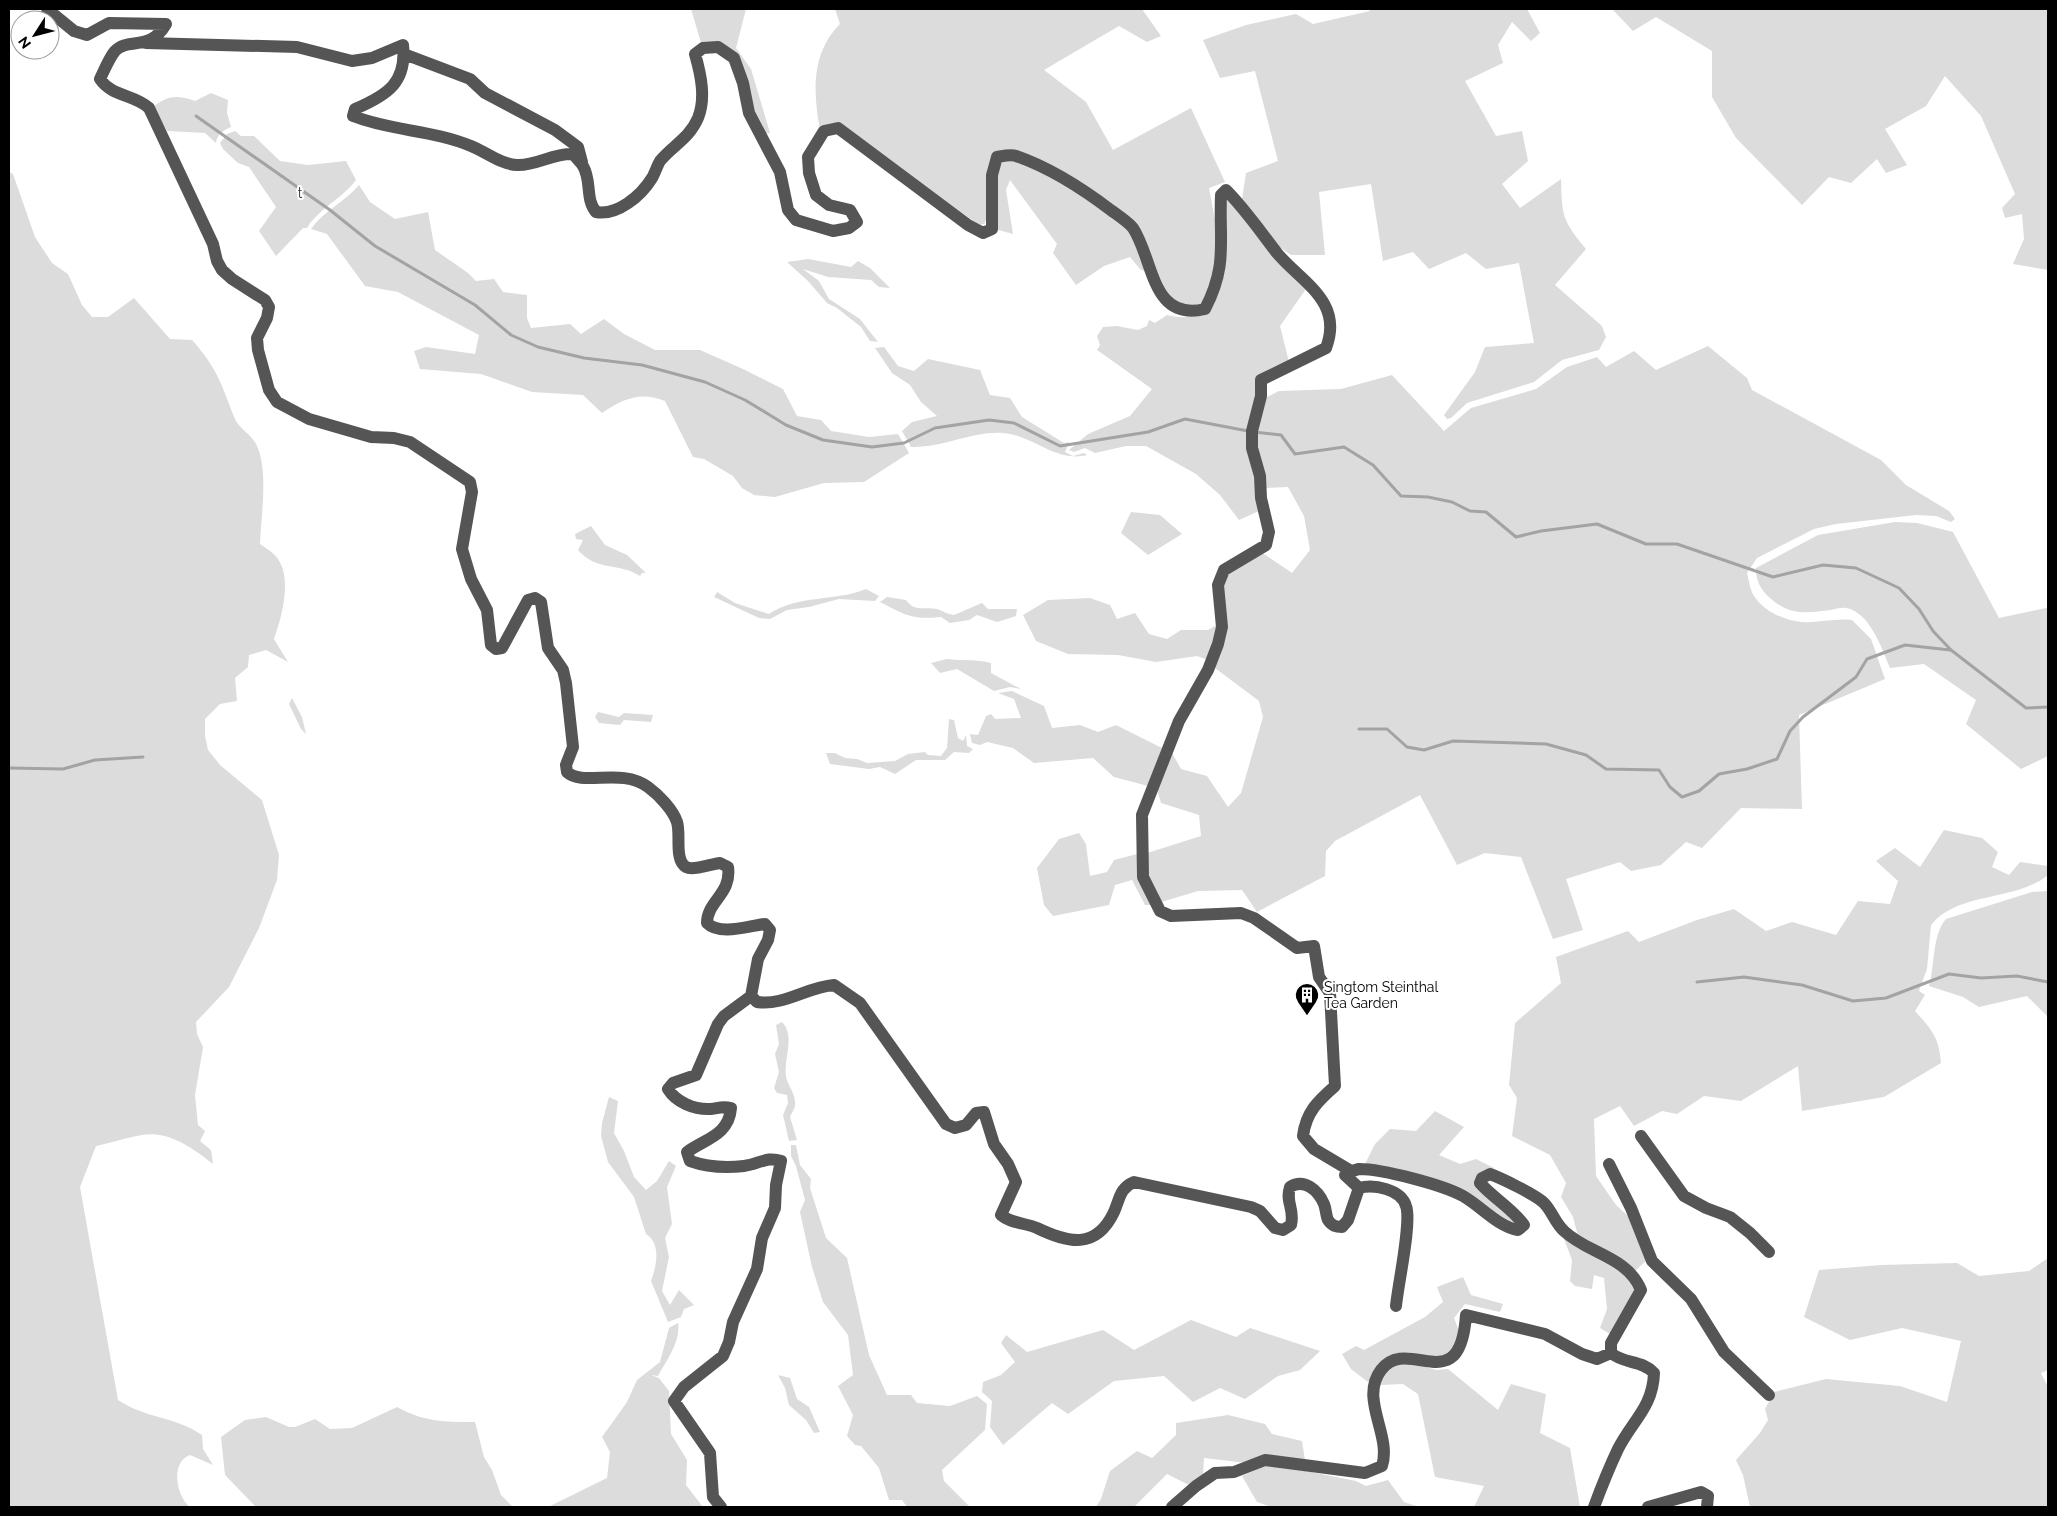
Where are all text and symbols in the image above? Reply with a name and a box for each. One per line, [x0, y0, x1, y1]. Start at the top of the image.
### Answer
north arrow [10, 10, 60, 60]
text: N [15, 34, 34, 52]
park label: t [298, 185, 303, 201]
place label: Singtom Steinthal Tea Garden [1324, 979, 1438, 1011]
building icon: Singtom Steinthal Tea Garden [1294, 982, 1320, 1016]

